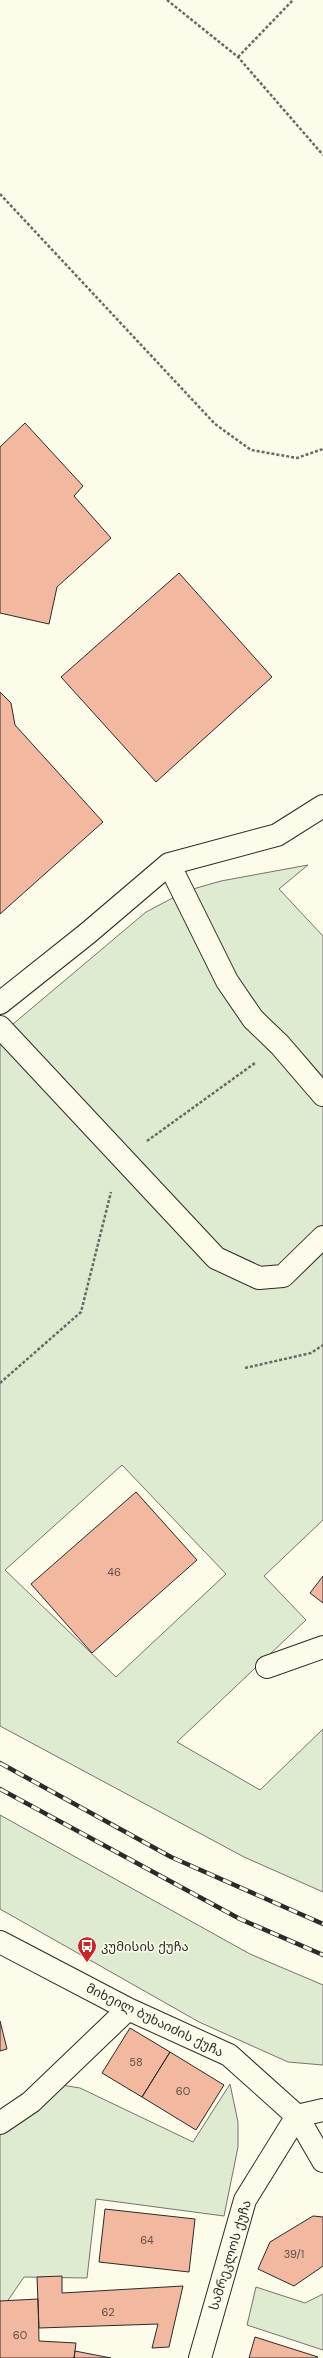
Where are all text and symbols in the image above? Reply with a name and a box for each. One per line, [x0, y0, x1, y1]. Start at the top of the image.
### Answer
house number: 46 [107, 1565, 121, 1579]
bus stop icon: კუმისის ქუჩა [76, 1935, 98, 1963]
place label: კუმისის ქუჩა [101, 1938, 189, 1955]
street label: მიხეილ ბუხაიძის ქუჩა [84, 1979, 226, 2061]
house number: 58 [129, 2055, 143, 2069]
house number: 60 [176, 2084, 190, 2098]
street label: სამრეკლოს ქუჩა [205, 2198, 255, 2312]
house number: 64 [140, 2233, 154, 2247]
house number: 39/1 [284, 2247, 304, 2261]
house number: 62 [102, 2305, 114, 2319]
house number: 60 [13, 2328, 27, 2342]

